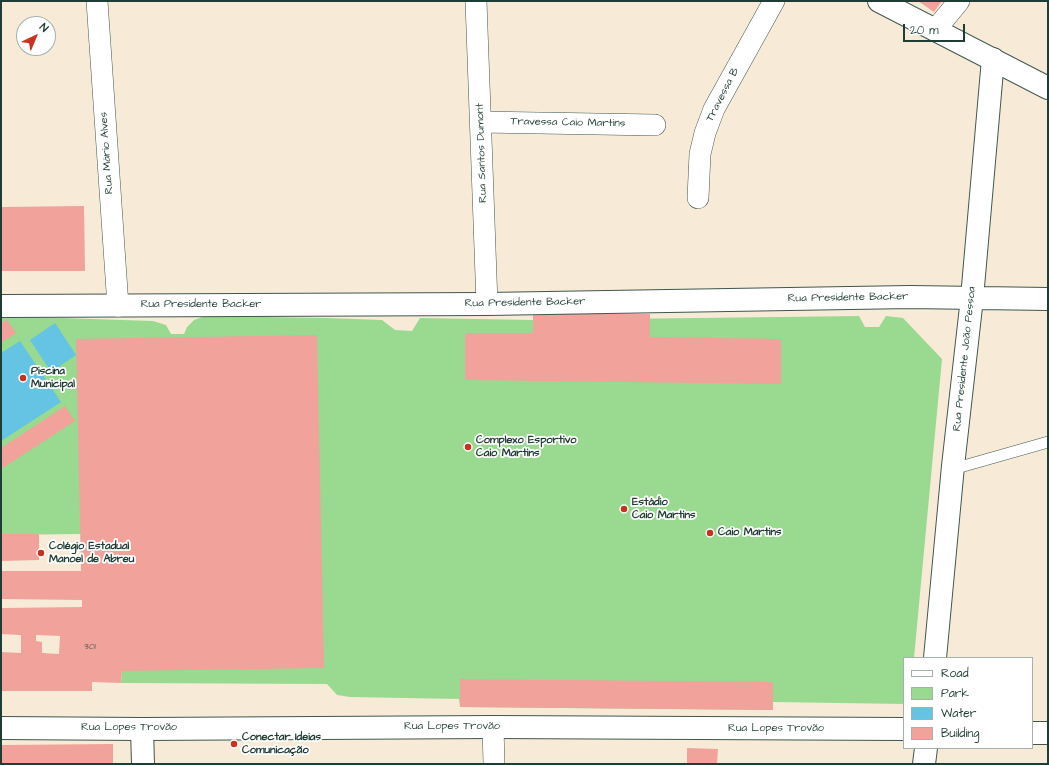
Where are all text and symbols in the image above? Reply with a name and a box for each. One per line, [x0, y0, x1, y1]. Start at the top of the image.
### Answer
north arrow [16, 16, 56, 56]
scale bar [905, 16, 967, 42]
text: N [36, 20, 52, 36]
text: 20 m [910, 22, 939, 39]
street label: Travessa B [704, 66, 742, 124]
street label: Rua Santos Dumont [474, 103, 490, 203]
street label: Rua Mário Alves [98, 111, 116, 195]
street label: Travessa Caio Martins [511, 115, 625, 131]
street label: Rua Presidente João Pessoa [951, 286, 979, 432]
street label: Rua Presidente Backer [788, 290, 908, 306]
street label: Rua Presidente Backer [465, 295, 585, 311]
street label: Rua Presidente Backer [141, 298, 261, 312]
place label: Piscina Municipal [31, 365, 75, 391]
marker: Piscina Municipal [18, 373, 28, 383]
place label: Complexo Esportivo Caio Martins [476, 434, 577, 460]
marker: Complexo Esportivo Caio Martins [463, 442, 473, 452]
place label: Estádio Caio Martins [632, 496, 696, 522]
marker: Estádio Caio Martins [619, 504, 629, 514]
place label: Caio Martins [718, 526, 782, 540]
marker: Caio Martins [705, 528, 715, 538]
place label: Colégio Estadual Manoel de Abreu [49, 540, 134, 566]
marker: Colégio Estadual Manoel de Abreu [36, 548, 46, 558]
house number: 301 [84, 642, 96, 652]
legend [903, 657, 1033, 749]
text: Road [941, 665, 969, 682]
text: Park [941, 685, 969, 702]
text: Water [941, 705, 976, 722]
street label: Rua Lopes Trovão [404, 720, 500, 734]
street label: Rua Lopes Trovão [81, 721, 177, 735]
street label: Rua Lopes Trovão [728, 722, 824, 736]
text: Building [941, 725, 979, 742]
place label: Conectar Ideias Comunicação [242, 731, 321, 757]
marker: Conectar Ideias Comunicação [229, 739, 239, 749]

